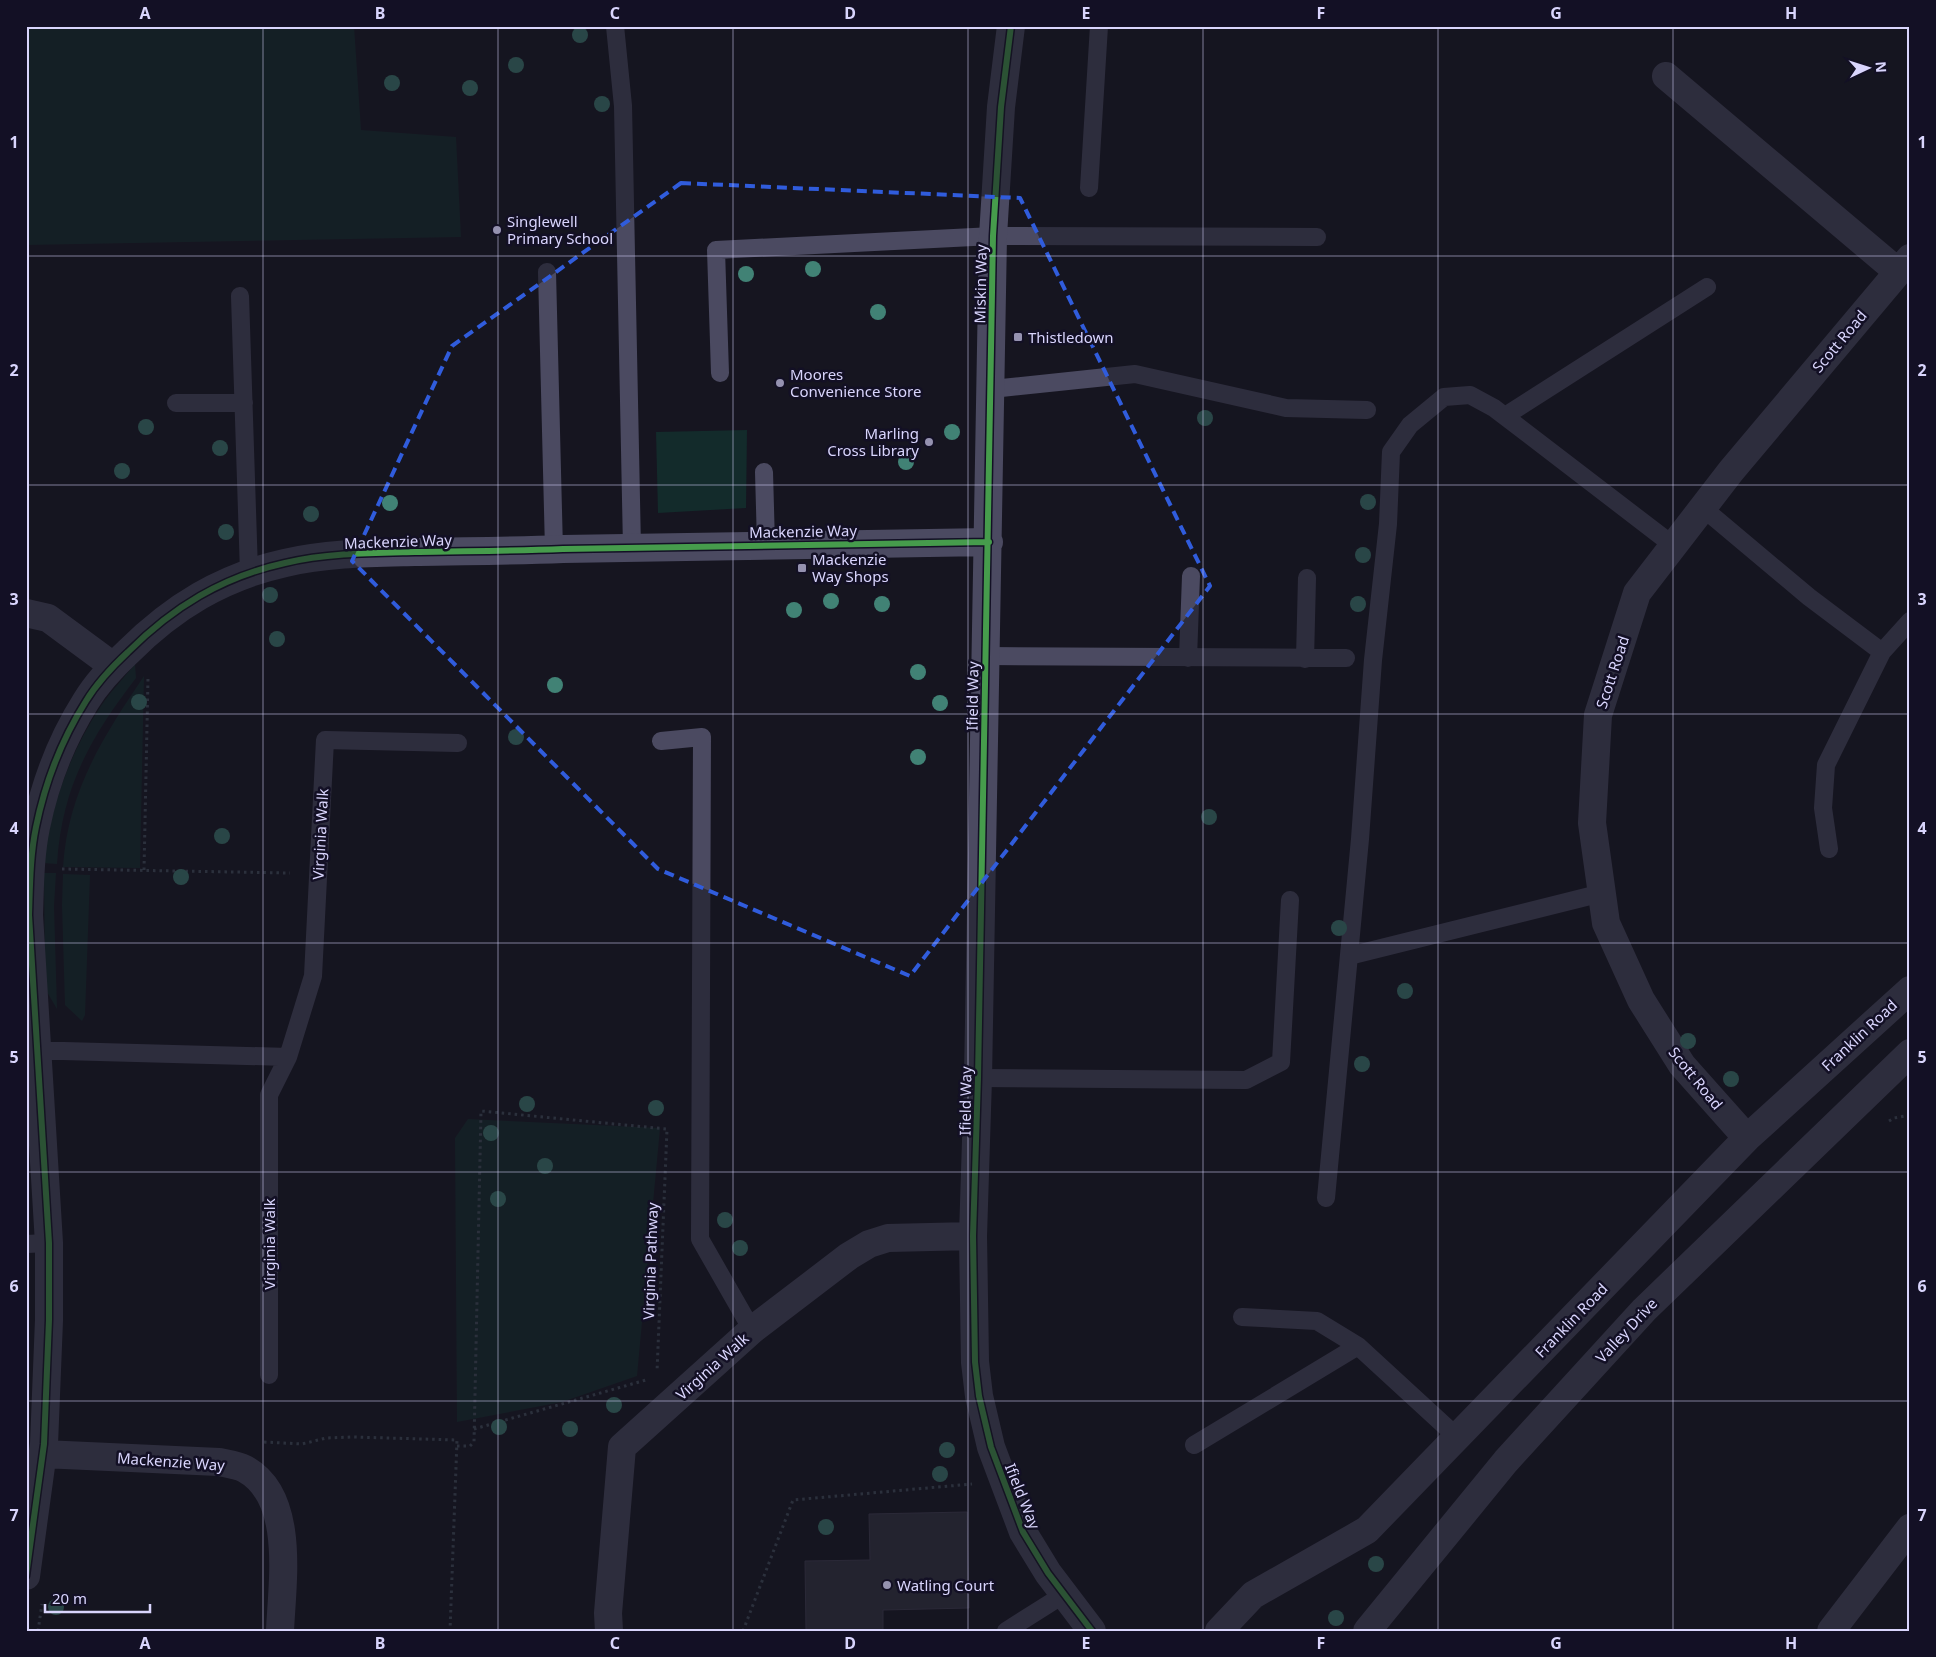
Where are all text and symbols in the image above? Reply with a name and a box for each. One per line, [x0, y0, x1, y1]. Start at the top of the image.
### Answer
text: A [139, 2, 151, 24]
text: B [375, 2, 385, 24]
text: C [610, 2, 620, 24]
text: D [844, 2, 856, 24]
text: E [1082, 2, 1091, 24]
text: F [1317, 2, 1325, 24]
text: G [1550, 2, 1562, 24]
text: H [1785, 2, 1797, 24]
north arrow [1844, 42, 1894, 92]
text: N [1872, 61, 1891, 73]
text: 1 [9, 131, 19, 153]
text: 1 [1917, 131, 1927, 153]
place label: Singlewell Primary School [507, 211, 613, 248]
marker: Singlewell Primary School [491, 224, 503, 236]
street label: Miskin Way [969, 244, 991, 324]
street label: Scott Road [1807, 306, 1871, 376]
place label: Thistledown [1028, 327, 1113, 347]
marker: Thistledown [1012, 331, 1024, 343]
text: 2 [9, 359, 19, 381]
text: 2 [1917, 359, 1927, 381]
place label: Moores Convenience Store [790, 364, 921, 401]
marker: Moores Convenience Store [774, 377, 786, 389]
place label: Marling Cross Library [827, 423, 919, 460]
marker: Marling Cross Library [923, 436, 935, 448]
street label: Mackenzie Way [749, 520, 857, 542]
street label: Mackenzie Way [344, 529, 453, 553]
place label: Mackenzie Way Shops [812, 549, 889, 586]
marker: Mackenzie Way Shops [796, 562, 808, 574]
text: 3 [9, 588, 19, 610]
text: 3 [1917, 588, 1927, 610]
street label: Scott Road [1591, 633, 1633, 711]
street label: Ifield Way [961, 661, 983, 731]
street label: Virginia Walk [308, 788, 332, 880]
text: 4 [9, 817, 19, 839]
text: 4 [1917, 817, 1927, 839]
street label: Franklin Road [1817, 995, 1901, 1075]
street label: Scott Road [1665, 1042, 1727, 1114]
text: 5 [9, 1046, 19, 1068]
text: 5 [1917, 1046, 1927, 1068]
street label: Ifield Way [954, 1066, 976, 1136]
street label: Virginia Walk [259, 1198, 279, 1290]
street label: Virginia Pathway [638, 1202, 662, 1320]
text: 6 [9, 1275, 19, 1297]
text: 6 [1917, 1275, 1927, 1297]
street label: Franklin Road [1530, 1278, 1612, 1362]
street label: Valley Drive [1591, 1293, 1661, 1367]
street label: Virginia Walk [671, 1328, 753, 1404]
street label: Mackenzie Way [116, 1447, 226, 1475]
street label: Ifield Way [1001, 1460, 1045, 1532]
text: 7 [9, 1504, 19, 1526]
text: 7 [1917, 1504, 1927, 1526]
place label: Watling Court [897, 1575, 995, 1595]
marker: Watling Court [881, 1579, 893, 1591]
scale bar [45, 1582, 150, 1614]
text: 20 m [52, 1588, 87, 1608]
text: A [139, 1632, 151, 1654]
text: B [375, 1632, 385, 1654]
text: C [610, 1632, 620, 1654]
text: D [844, 1632, 856, 1654]
text: E [1082, 1632, 1091, 1654]
text: F [1317, 1632, 1325, 1654]
text: G [1550, 1632, 1562, 1654]
text: H [1785, 1632, 1797, 1654]

